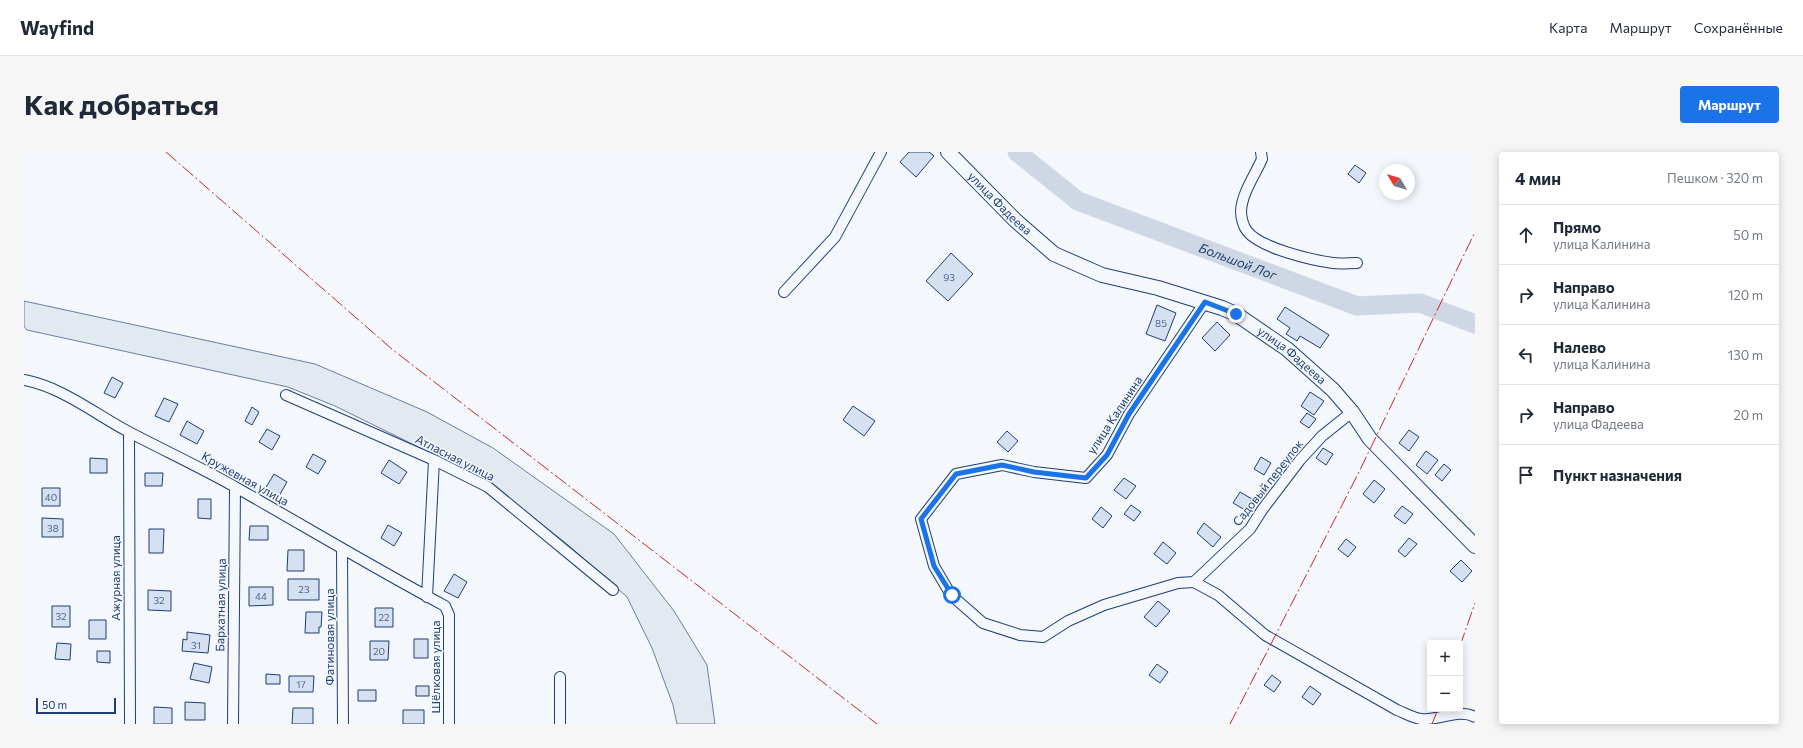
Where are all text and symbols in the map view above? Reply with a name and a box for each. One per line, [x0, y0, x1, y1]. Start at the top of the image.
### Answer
text: Wayfind [20, 16, 94, 39]
text: Карта [1549, 19, 1587, 36]
text: Маршрут [1609, 19, 1672, 36]
text: Сохранённые [1694, 19, 1783, 36]
button: Маршрут [1680, 86, 1779, 123]
text: Как добраться [24, 87, 219, 121]
north arrow [1379, 164, 1415, 200]
street label: улица Фадеева [965, 168, 1035, 237]
text: 4 мин [1515, 168, 1561, 189]
text: Пешком · 320 m [1667, 170, 1763, 186]
text: Прямо [1553, 218, 1601, 236]
icon: ahead [1515, 224, 1537, 246]
text: 50 m [1733, 227, 1763, 243]
text: улица Калинина [1553, 236, 1650, 252]
water label: Большой Лог [1197, 239, 1280, 284]
house number: 93 [943, 271, 955, 283]
text: Направо [1553, 278, 1615, 296]
icon: right [1515, 284, 1537, 306]
text: 120 m [1728, 287, 1763, 303]
text: улица Калинина [1553, 296, 1650, 312]
route end [1227, 305, 1245, 323]
house number: 85 [1155, 317, 1167, 329]
street label: улица Фадеева [1255, 323, 1329, 387]
text: Налево [1553, 338, 1606, 356]
icon: left [1515, 344, 1537, 366]
text: 130 m [1728, 347, 1763, 363]
text: улица Калинина [1553, 356, 1650, 372]
street label: улица Калинина [1084, 373, 1145, 456]
text: Направо [1553, 398, 1615, 416]
icon: right [1515, 404, 1537, 426]
text: 20 m [1734, 407, 1763, 423]
text: улица Фадеева [1553, 416, 1644, 432]
street label: Атласная улица [414, 431, 497, 483]
street label: Садовый переулок [1229, 436, 1306, 528]
street label: Кружевная улица [199, 448, 292, 508]
icon: arrive [1515, 464, 1537, 486]
text: Пункт назначения [1553, 466, 1682, 484]
house number: 40 [45, 491, 57, 503]
house number: 38 [47, 522, 59, 534]
street label: Ажурная улица [108, 535, 122, 621]
street label: Бархатная улица [212, 558, 228, 652]
house number: 23 [298, 583, 310, 595]
route start [943, 586, 961, 604]
street label: Фатиновая улица [322, 588, 336, 686]
house number: 44 [255, 590, 267, 602]
house number: 32 [153, 594, 165, 606]
house number: 32 [55, 610, 67, 622]
house number: 22 [378, 611, 390, 623]
street label: Шёлковая улица [428, 620, 442, 714]
house number: 31 [191, 639, 201, 651]
map controls [1427, 640, 1463, 712]
button: + [1427, 640, 1463, 676]
house number: 20 [373, 645, 385, 657]
button: − [1427, 676, 1463, 712]
house number: 17 [296, 678, 306, 690]
scale bar [36, 696, 116, 715]
text: 50 m [42, 698, 67, 711]

